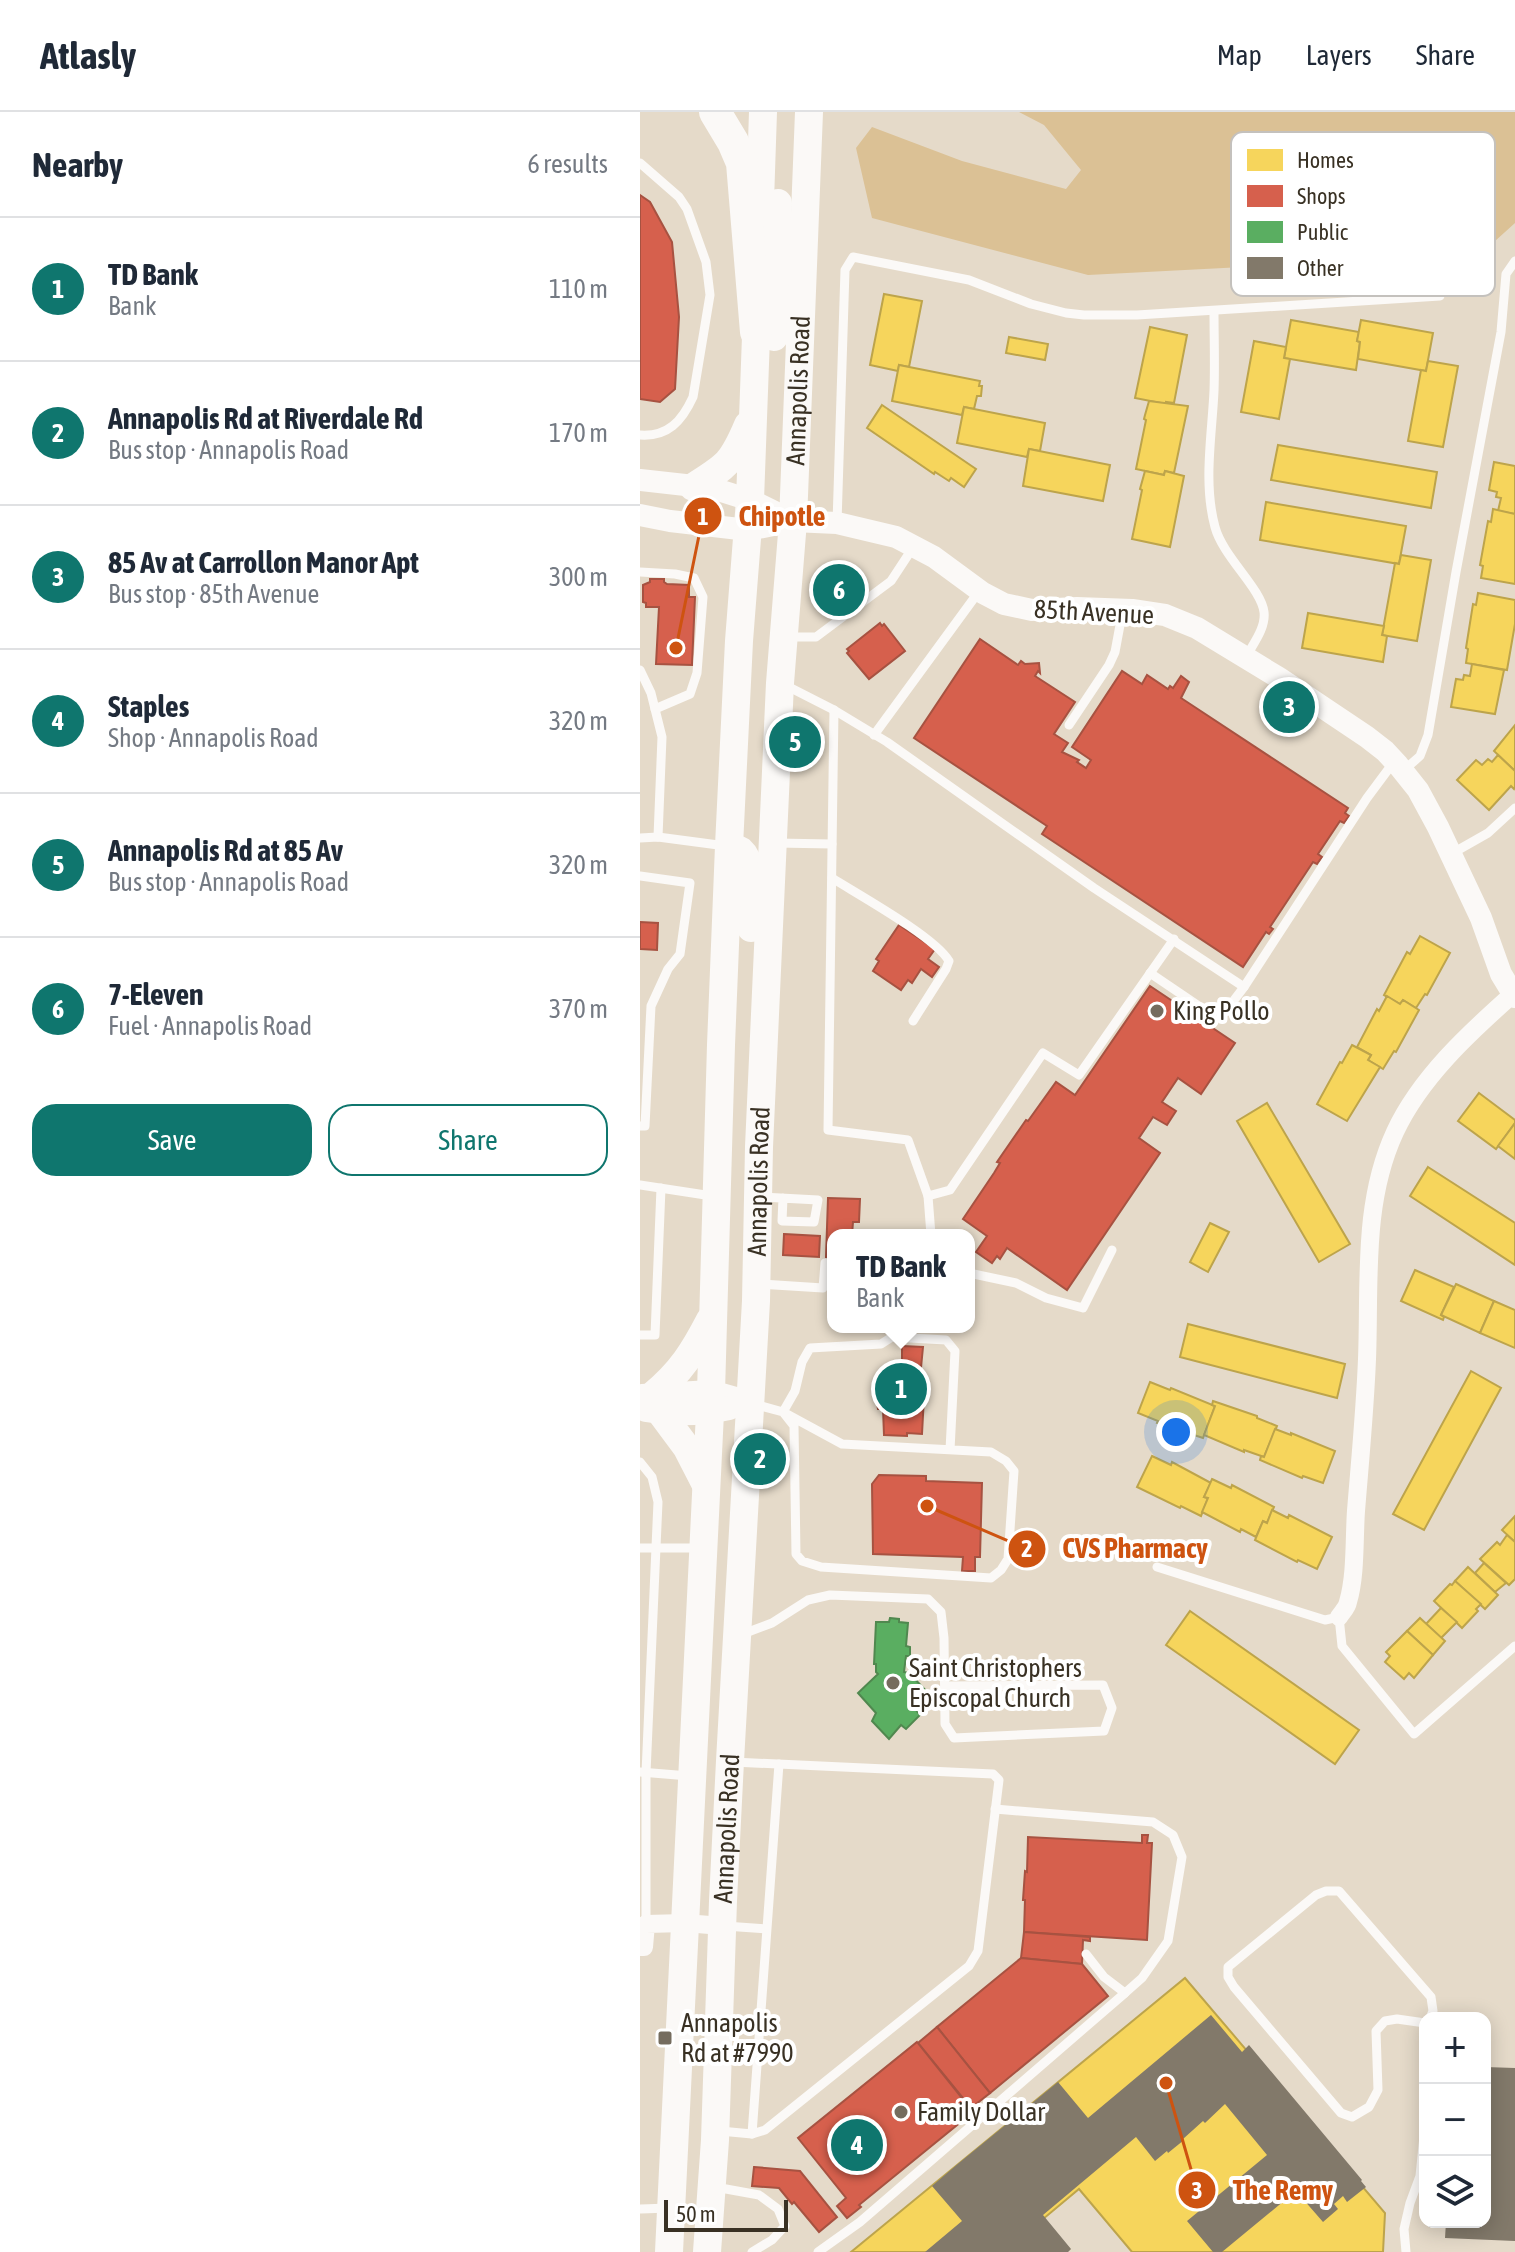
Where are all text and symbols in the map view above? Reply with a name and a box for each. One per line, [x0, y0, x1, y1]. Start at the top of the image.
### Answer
text: Atlasly [40, 34, 136, 77]
text: Map [1217, 39, 1262, 71]
text: Layers [1306, 39, 1372, 71]
text: Share [1416, 39, 1475, 71]
legend [1231, 132, 1495, 296]
text: Nearby [32, 145, 123, 184]
text: Homes [1297, 147, 1354, 173]
text: 6 results [527, 149, 608, 179]
text: Shops [1297, 183, 1346, 209]
text: Public [1297, 219, 1349, 245]
text: Other [1297, 255, 1344, 281]
text: TD Bank [108, 257, 198, 291]
text: 1 [52, 274, 64, 304]
text: 110 m [549, 274, 608, 304]
text: Bank [108, 291, 156, 321]
street label: Annapolis Road [780, 315, 816, 466]
text: Annapolis Rd at Riverdale Rd [108, 401, 423, 435]
text: 2 [52, 418, 64, 448]
text: 170 m [549, 418, 608, 448]
text: Bus stop · Annapolis Road [108, 435, 349, 465]
callout: Chipotle [683, 490, 842, 542]
text: Chipotle [739, 500, 825, 532]
text: 1 [697, 503, 709, 530]
text: 85 Av at Carrollon Manor Apt [108, 545, 419, 579]
pin: 6 [813, 560, 865, 620]
text: 3 [52, 562, 64, 592]
text: 300 m [549, 562, 608, 592]
text: Bus stop · 85th Avenue [108, 579, 319, 609]
street label: 85th Avenue [1033, 594, 1155, 630]
pin: 3 [1263, 677, 1315, 737]
text: Staples [108, 689, 189, 723]
text: 4 [52, 706, 64, 736]
text: 320 m [549, 706, 608, 736]
pin: 5 [769, 712, 821, 772]
text: Shop · Annapolis Road [108, 723, 319, 753]
text: Annapolis Rd at 85 Av [108, 833, 343, 867]
text: 5 [52, 850, 64, 880]
text: 320 m [549, 850, 608, 880]
text: Bus stop · Annapolis Road [108, 867, 349, 897]
text: 7-Eleven [108, 977, 204, 1011]
text: 6 [52, 994, 64, 1024]
text: 370 m [549, 994, 608, 1024]
place label: King Pollo [1173, 996, 1270, 1026]
marker: King Pollo [1148, 1002, 1166, 1020]
text: Fuel · Annapolis Road [108, 1011, 312, 1041]
button: Save [32, 1104, 312, 1176]
button: Share [328, 1104, 608, 1176]
street label: Annapolis Road [742, 1106, 776, 1257]
popup [827, 1229, 975, 1333]
text: TD Bank [856, 1249, 946, 1283]
text: Bank [856, 1283, 904, 1313]
pin: 1 [875, 1359, 927, 1419]
your location [1156, 1412, 1196, 1452]
pin: 2 [734, 1429, 786, 1489]
callout: CVS Pharmacy [1007, 1523, 1224, 1575]
text: CVS Pharmacy [1062, 1532, 1208, 1564]
text: 2 [1021, 1535, 1033, 1562]
place label: Saint Christophers Episcopal Church [909, 1653, 1082, 1713]
marker: Saint Christophers Episcopal Church [884, 1674, 902, 1692]
street label: Annapolis Road [708, 1753, 745, 1904]
place label: Annapolis Rd at #7990 [681, 2008, 793, 2068]
map controls [1419, 2012, 1491, 2228]
button: + [1419, 2012, 1491, 2084]
marker: Annapolis Rd at #7990 [656, 2029, 674, 2047]
button: − [1419, 2084, 1491, 2156]
place label: Family Dollar [917, 2097, 1045, 2127]
marker: Family Dollar [892, 2103, 910, 2121]
pin: 4 [831, 2115, 883, 2175]
button: layers [1419, 2156, 1491, 2228]
callout: The Remy [1177, 2164, 1349, 2216]
text: The Remy [1233, 2174, 1334, 2206]
text: 3 [1191, 2177, 1203, 2204]
scale bar [664, 2196, 788, 2232]
text: 50 m [676, 2201, 716, 2227]

